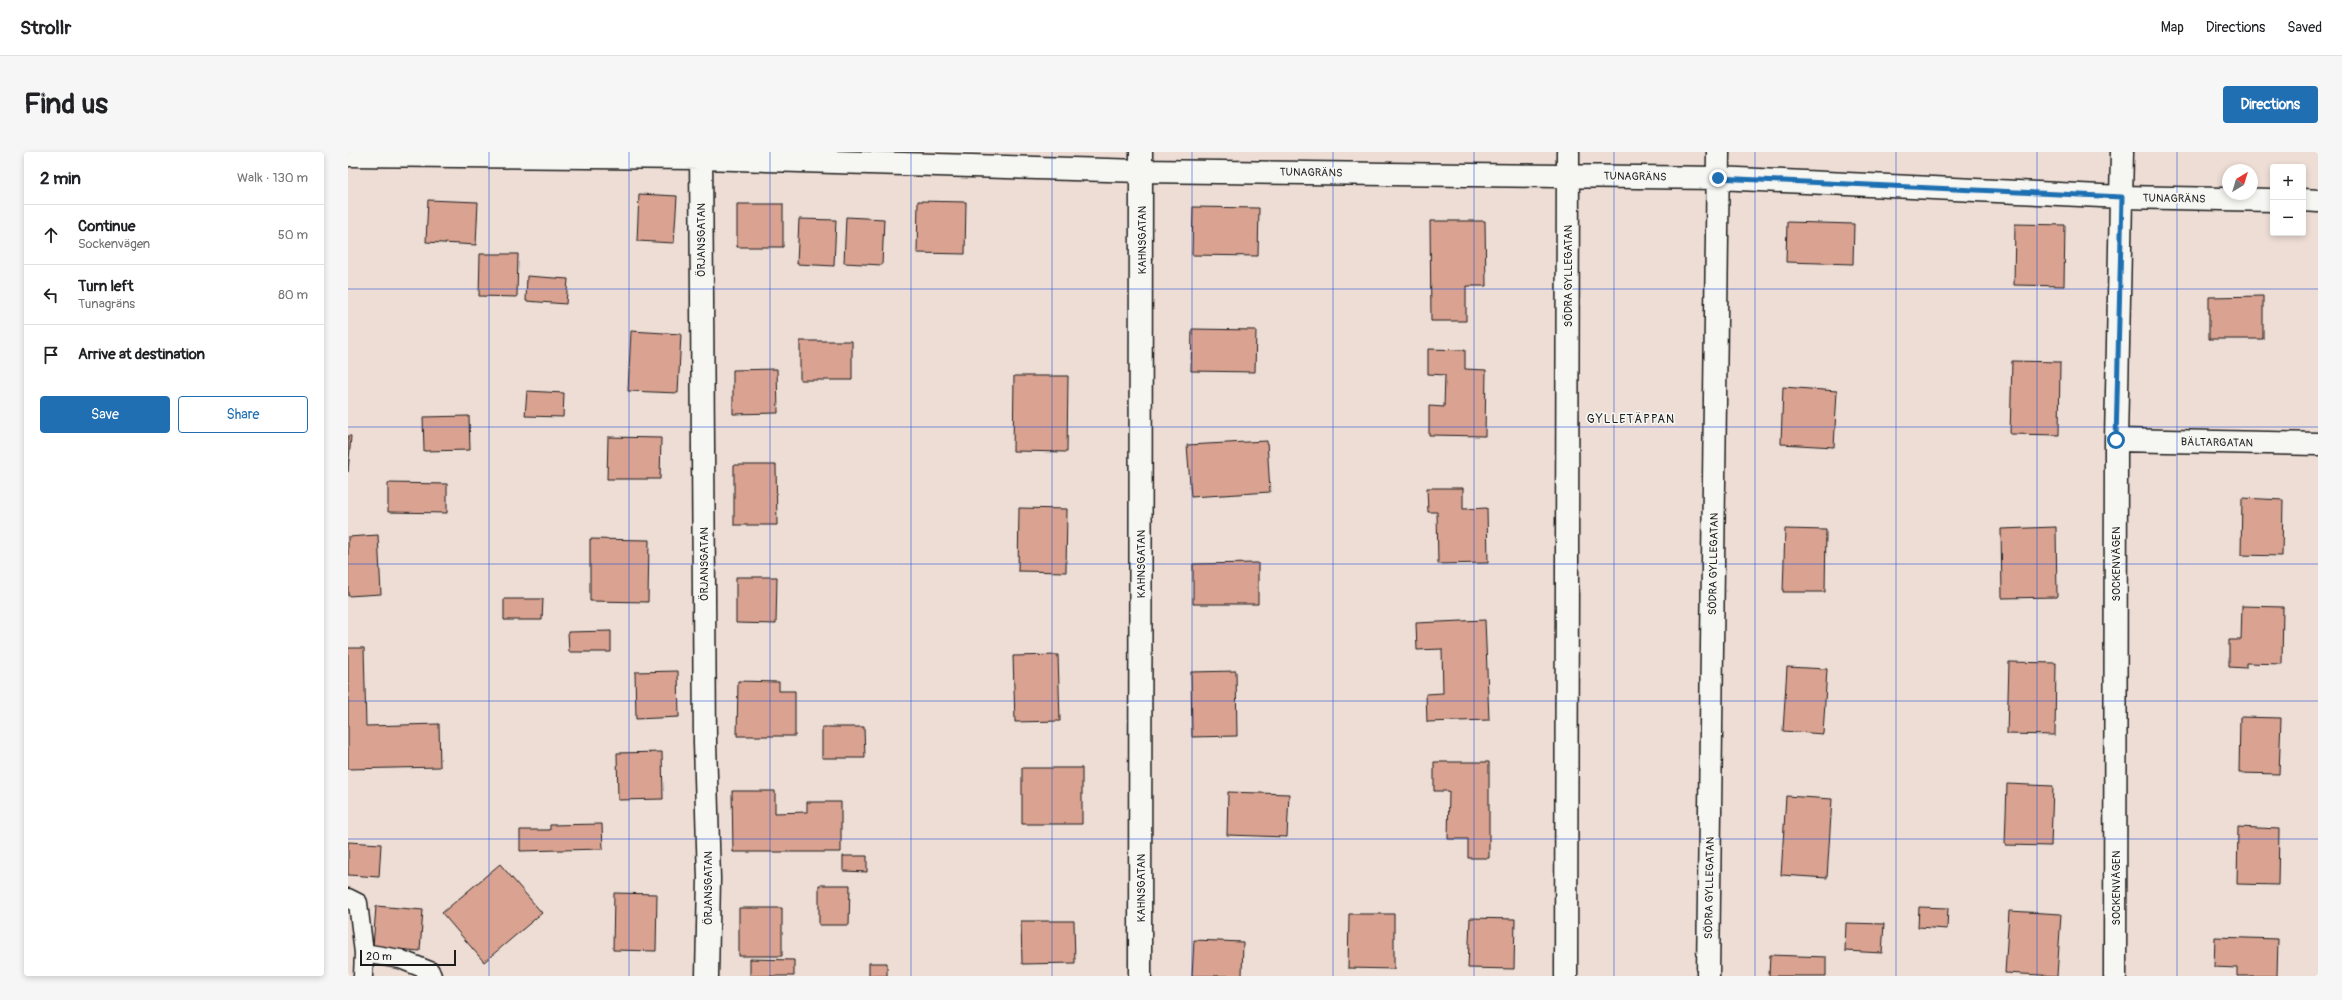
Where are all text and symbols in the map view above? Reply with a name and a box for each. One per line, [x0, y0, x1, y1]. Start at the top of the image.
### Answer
text: Strollr [20, 16, 71, 40]
text: Map [2161, 19, 2184, 36]
text: Directions [2206, 19, 2265, 36]
text: Saved [2287, 19, 2322, 36]
button: Directions [2223, 86, 2318, 123]
text: Find us [24, 87, 108, 122]
north arrow [2222, 164, 2258, 200]
map controls [2270, 164, 2306, 236]
button: + [2270, 164, 2306, 200]
street label: TUNAGRÄNS [1279, 165, 1343, 180]
text: 2 min [40, 168, 81, 189]
street label: TUNAGRÄNS [1603, 169, 1667, 184]
route end [1709, 169, 1727, 187]
text: Walk · 130 m [237, 170, 308, 186]
street label: TUNAGRÄNS [2142, 191, 2206, 206]
button: − [2270, 200, 2306, 236]
street label: ÖRJANSGATAN [695, 203, 708, 277]
street label: KAHNSGATAN [1136, 206, 1149, 274]
text: Continue [78, 217, 136, 236]
icon: ahead [40, 224, 62, 246]
street label: SÖDRA GYLLEGATAN [1562, 225, 1575, 327]
text: 50 m [278, 227, 308, 243]
text: Sockenvägen [78, 236, 150, 252]
text: Turn left [78, 277, 134, 296]
icon: left [40, 284, 62, 306]
text: 80 m [278, 287, 308, 303]
text: Tunagräns [78, 296, 135, 312]
icon: arrive [40, 344, 62, 366]
text: Arrive at destination [78, 345, 205, 364]
button: Save [40, 396, 170, 433]
button: Share [178, 396, 308, 433]
district label: GYLLETÄPPAN [1587, 411, 1675, 427]
route start [2107, 431, 2125, 449]
street label: BÄLTARGATAN [2181, 435, 2253, 450]
street label: SÖDRA GYLLEGATAN [1706, 513, 1721, 615]
street label: ÖRJANSGATAN [698, 527, 711, 601]
street label: SOCKENVÄGEN [2110, 527, 2123, 601]
street label: KAHNSGATAN [1135, 530, 1148, 598]
street label: SÖDRA GYLLEGATAN [1702, 837, 1717, 939]
street label: ÖRJANSGATAN [702, 851, 715, 925]
street label: SOCKENVÄGEN [2110, 851, 2123, 925]
street label: KAHNSGATAN [1135, 854, 1148, 922]
scale bar [360, 948, 456, 967]
text: 20 m [366, 950, 392, 963]

